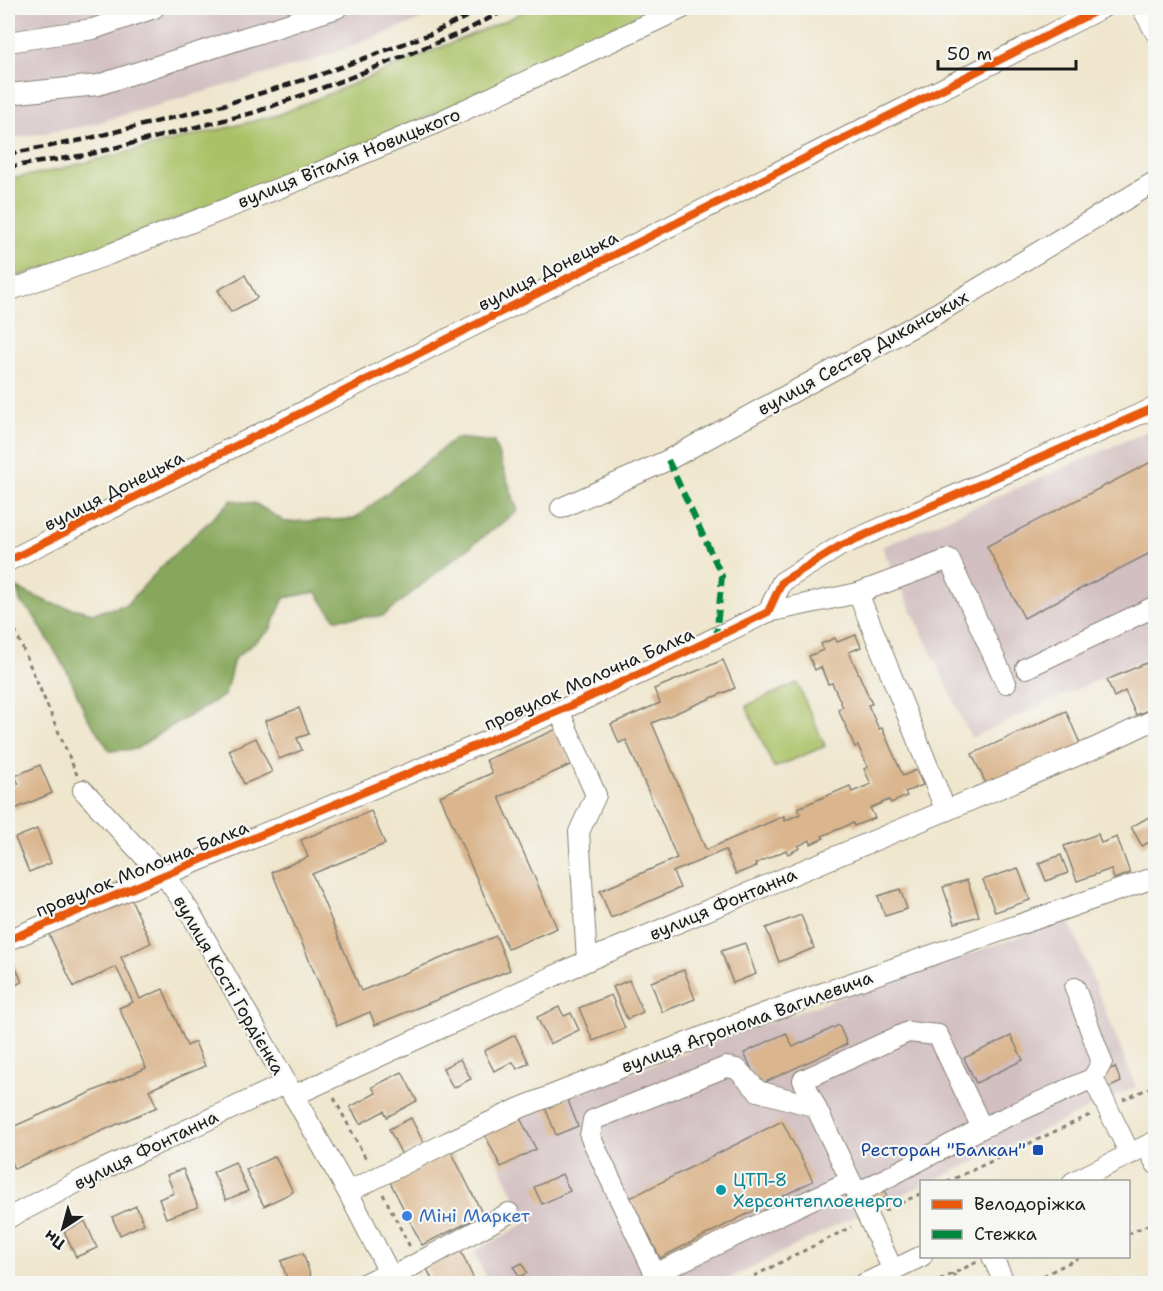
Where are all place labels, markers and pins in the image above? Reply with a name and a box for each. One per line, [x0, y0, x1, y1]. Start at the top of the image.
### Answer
place label: Ресторан "Балкан" [861, 1138, 1026, 1162]
marker: Ресторан "Балкан" [1031, 1143, 1045, 1157]
place label: ЦТП-8 Херсонтеплоенерго [733, 1168, 903, 1213]
marker: ЦТП-8 Херсонтеплоенерго [714, 1183, 728, 1197]
place label: Міні Маркет [419, 1204, 531, 1228]
marker: Міні Маркет [400, 1209, 414, 1223]

